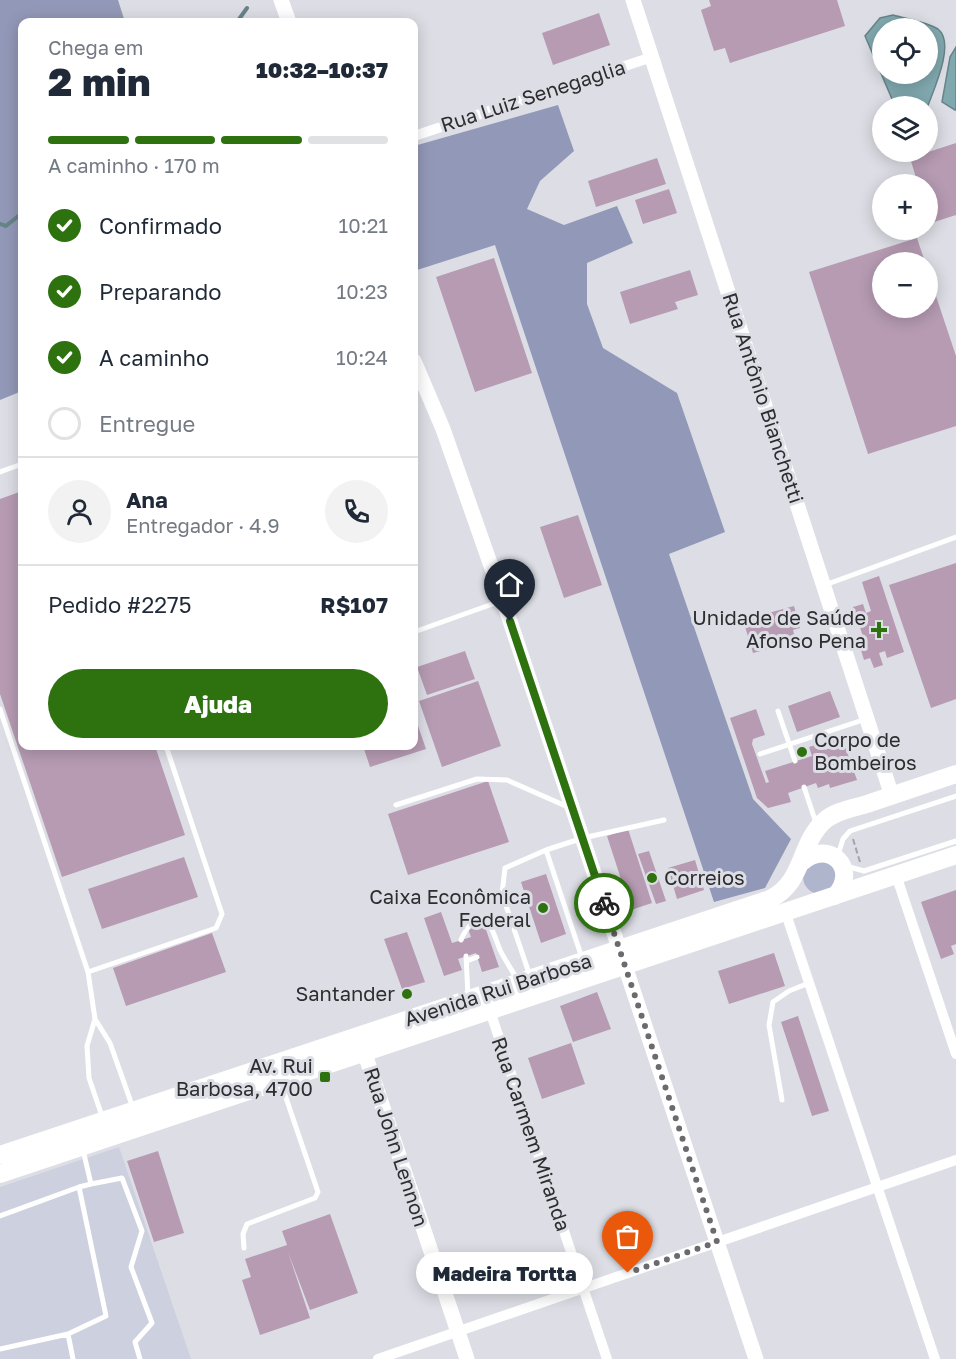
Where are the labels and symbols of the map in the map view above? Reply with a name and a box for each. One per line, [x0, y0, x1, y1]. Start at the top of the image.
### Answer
street label: Rua Luiz Senegaglia [437, 54, 628, 136]
street label: Rua Antônio Bianchetti [719, 289, 809, 506]
pin [484, 559, 535, 621]
place label: Unidade de Saúde Afonso Pena [692, 605, 866, 652]
marker: Unidade de Saúde Afonso Pena [870, 621, 888, 639]
place label: Corpo de Bombeiros [814, 727, 917, 774]
marker: Corpo de Bombeiros [795, 745, 809, 759]
place label: Correios [664, 865, 745, 889]
marker: Correios [645, 871, 659, 885]
courier [574, 873, 634, 933]
place label: Caixa Econômica Federal [369, 884, 531, 931]
marker: Caixa Econômica Federal [536, 901, 550, 915]
street label: Avenida Rui Barbosa [401, 947, 594, 1031]
place label: Santander [296, 981, 395, 1005]
marker: Santander [400, 987, 414, 1001]
street label: Rua Carmem Miranda [487, 1033, 576, 1234]
place label: Av. Rui Barbosa, 4700 [176, 1053, 313, 1100]
street label: Rua John Lennon [360, 1064, 434, 1229]
marker: Av. Rui Barbosa, 4700 [318, 1070, 332, 1084]
pin [602, 1211, 653, 1273]
callout: Madeira Tortta [415, 1252, 592, 1294]

